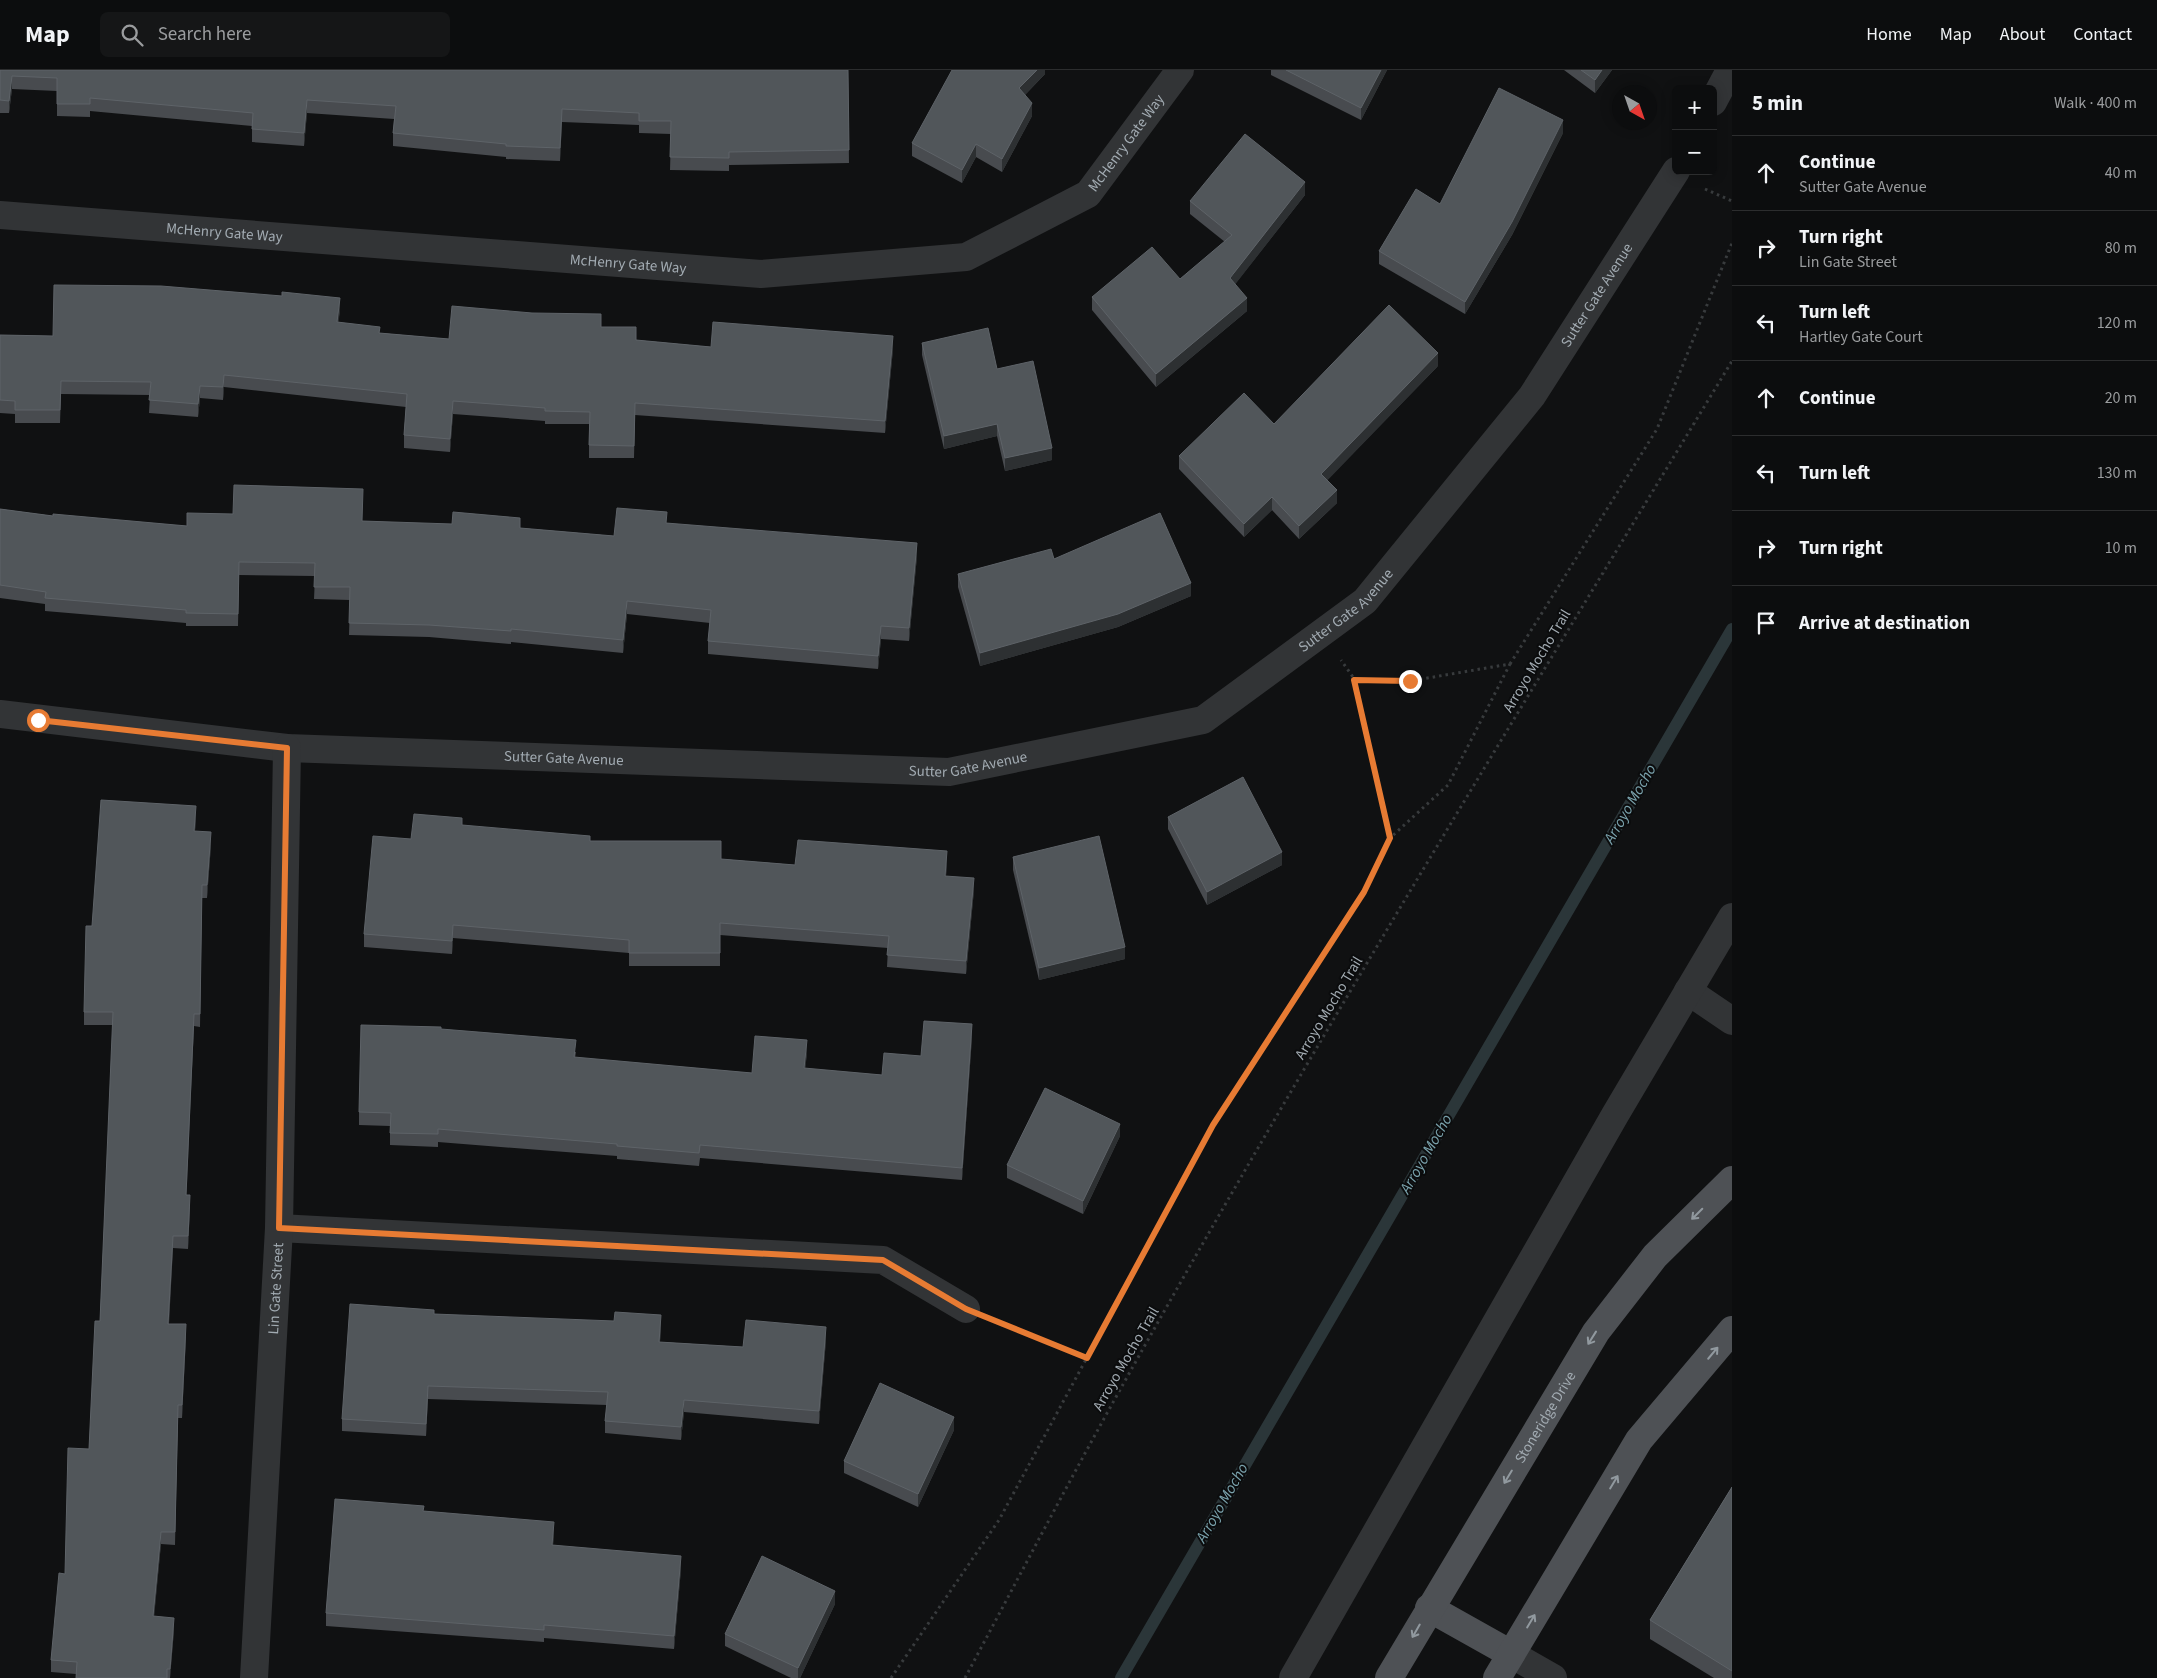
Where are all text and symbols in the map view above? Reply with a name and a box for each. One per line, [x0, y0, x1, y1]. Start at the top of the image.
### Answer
search box [100, 12, 450, 57]
text: Map [25, 17, 70, 52]
icon: search [118, 21, 146, 49]
text: Search here [158, 21, 251, 48]
text: Home [1866, 22, 1912, 47]
text: Map [1940, 22, 1972, 47]
text: About [2000, 22, 2045, 47]
text: Contact [2073, 22, 2132, 47]
north arrow [1612, 85, 1657, 130]
map controls [1672, 85, 1717, 175]
button: + [1672, 85, 1717, 130]
text: 5 min [1752, 88, 1803, 118]
street label: McHenry Gate Way [1083, 90, 1169, 196]
text: Walk · 400 m [2054, 92, 2137, 114]
button: − [1672, 130, 1717, 175]
text: Continue [1799, 149, 1876, 176]
icon: ahead [1752, 159, 1780, 187]
text: 40 m [2105, 162, 2137, 184]
text: Sutter Gate Avenue [1799, 176, 1927, 198]
street label: McHenry Gate Way [165, 217, 283, 247]
text: Turn right [1799, 224, 1883, 251]
icon: right [1752, 234, 1780, 262]
text: 80 m [2105, 237, 2137, 259]
street label: Sutter Gate Avenue [1555, 239, 1638, 351]
street label: McHenry Gate Way [569, 249, 687, 279]
text: Lin Gate Street [1799, 251, 1897, 273]
text: Turn left [1799, 299, 1870, 326]
icon: left [1752, 309, 1780, 337]
text: 120 m [2097, 312, 2137, 334]
text: Hartley Gate Court [1799, 326, 1923, 348]
icon: ahead [1752, 384, 1780, 412]
text: Continue [1799, 385, 1876, 412]
text: 20 m [2105, 387, 2137, 409]
icon: left [1752, 459, 1780, 487]
text: Turn left [1799, 460, 1870, 487]
text: 130 m [2097, 462, 2137, 484]
icon: right [1752, 534, 1780, 562]
text: Turn right [1799, 535, 1883, 562]
text: 10 m [2105, 537, 2137, 559]
street label: Sutter Gate Avenue [1294, 564, 1398, 657]
street label: Arroyo Mocho Trail [1498, 605, 1576, 717]
icon: arrive [1752, 609, 1780, 637]
text: Arrive at destination [1799, 610, 1970, 637]
route end [1399, 670, 1422, 693]
route start [27, 709, 50, 732]
street label: Sutter Gate Avenue [504, 745, 624, 771]
street label: Sutter Gate Avenue [908, 746, 1029, 783]
water label: Arroyo Mocho [1598, 760, 1662, 849]
street label: Arroyo Mocho Trail [1290, 952, 1368, 1064]
water label: Arroyo Mocho [1394, 1110, 1458, 1199]
one-way arrow [1691, 1208, 1704, 1220]
street label: Lin Gate Street [263, 1242, 289, 1335]
street label: Arroyo Mocho Trail [1088, 1303, 1164, 1415]
one-way arrow [1587, 1330, 1597, 1344]
one-way arrow [1707, 1347, 1718, 1360]
street label: Stoneridge Drive [1509, 1367, 1581, 1467]
water label: Arroyo Mocho [1190, 1459, 1254, 1548]
one-way arrow [1503, 1469, 1513, 1483]
one-way arrow [1610, 1475, 1620, 1489]
one-way arrow [1526, 1615, 1536, 1629]
one-way arrow [1410, 1624, 1420, 1638]

